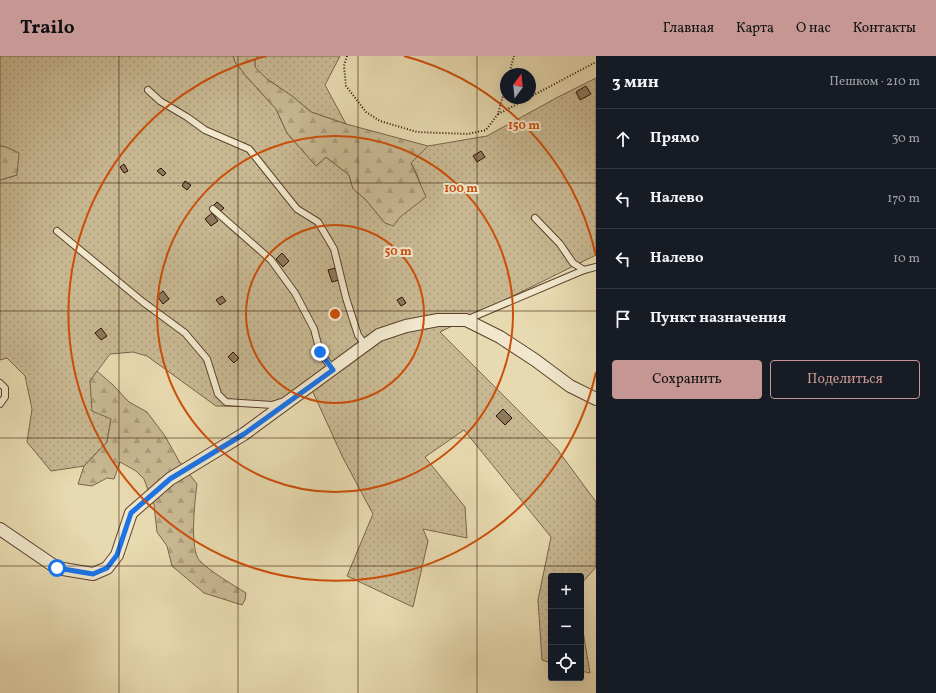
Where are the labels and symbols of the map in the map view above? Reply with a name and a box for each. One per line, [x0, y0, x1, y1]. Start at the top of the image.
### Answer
north arrow [500, 68, 536, 104]
text: 150 m [508, 118, 540, 134]
text: 100 m [444, 181, 478, 197]
text: 50 m [384, 244, 412, 260]
centre of rings [328, 307, 342, 321]
route end [311, 343, 329, 361]
route start [48, 559, 66, 577]

